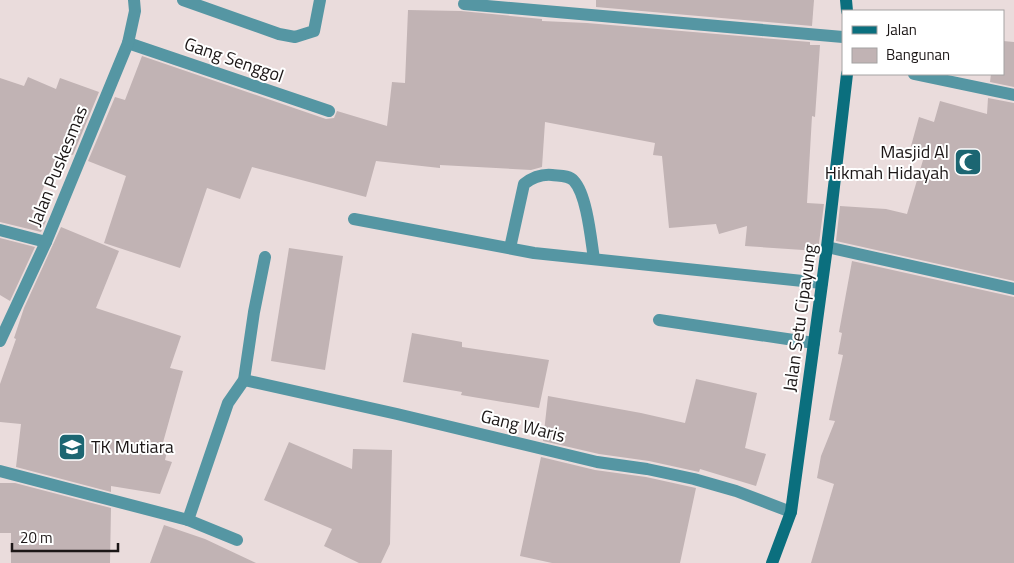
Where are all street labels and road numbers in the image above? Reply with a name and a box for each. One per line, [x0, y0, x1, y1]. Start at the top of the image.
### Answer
street label: Gang Senggol [181, 30, 288, 89]
street label: Jalan Puskesmas [21, 101, 94, 230]
street label: Jalan Setu Cipayung [776, 242, 823, 394]
street label: Gang Waris [478, 402, 568, 449]

